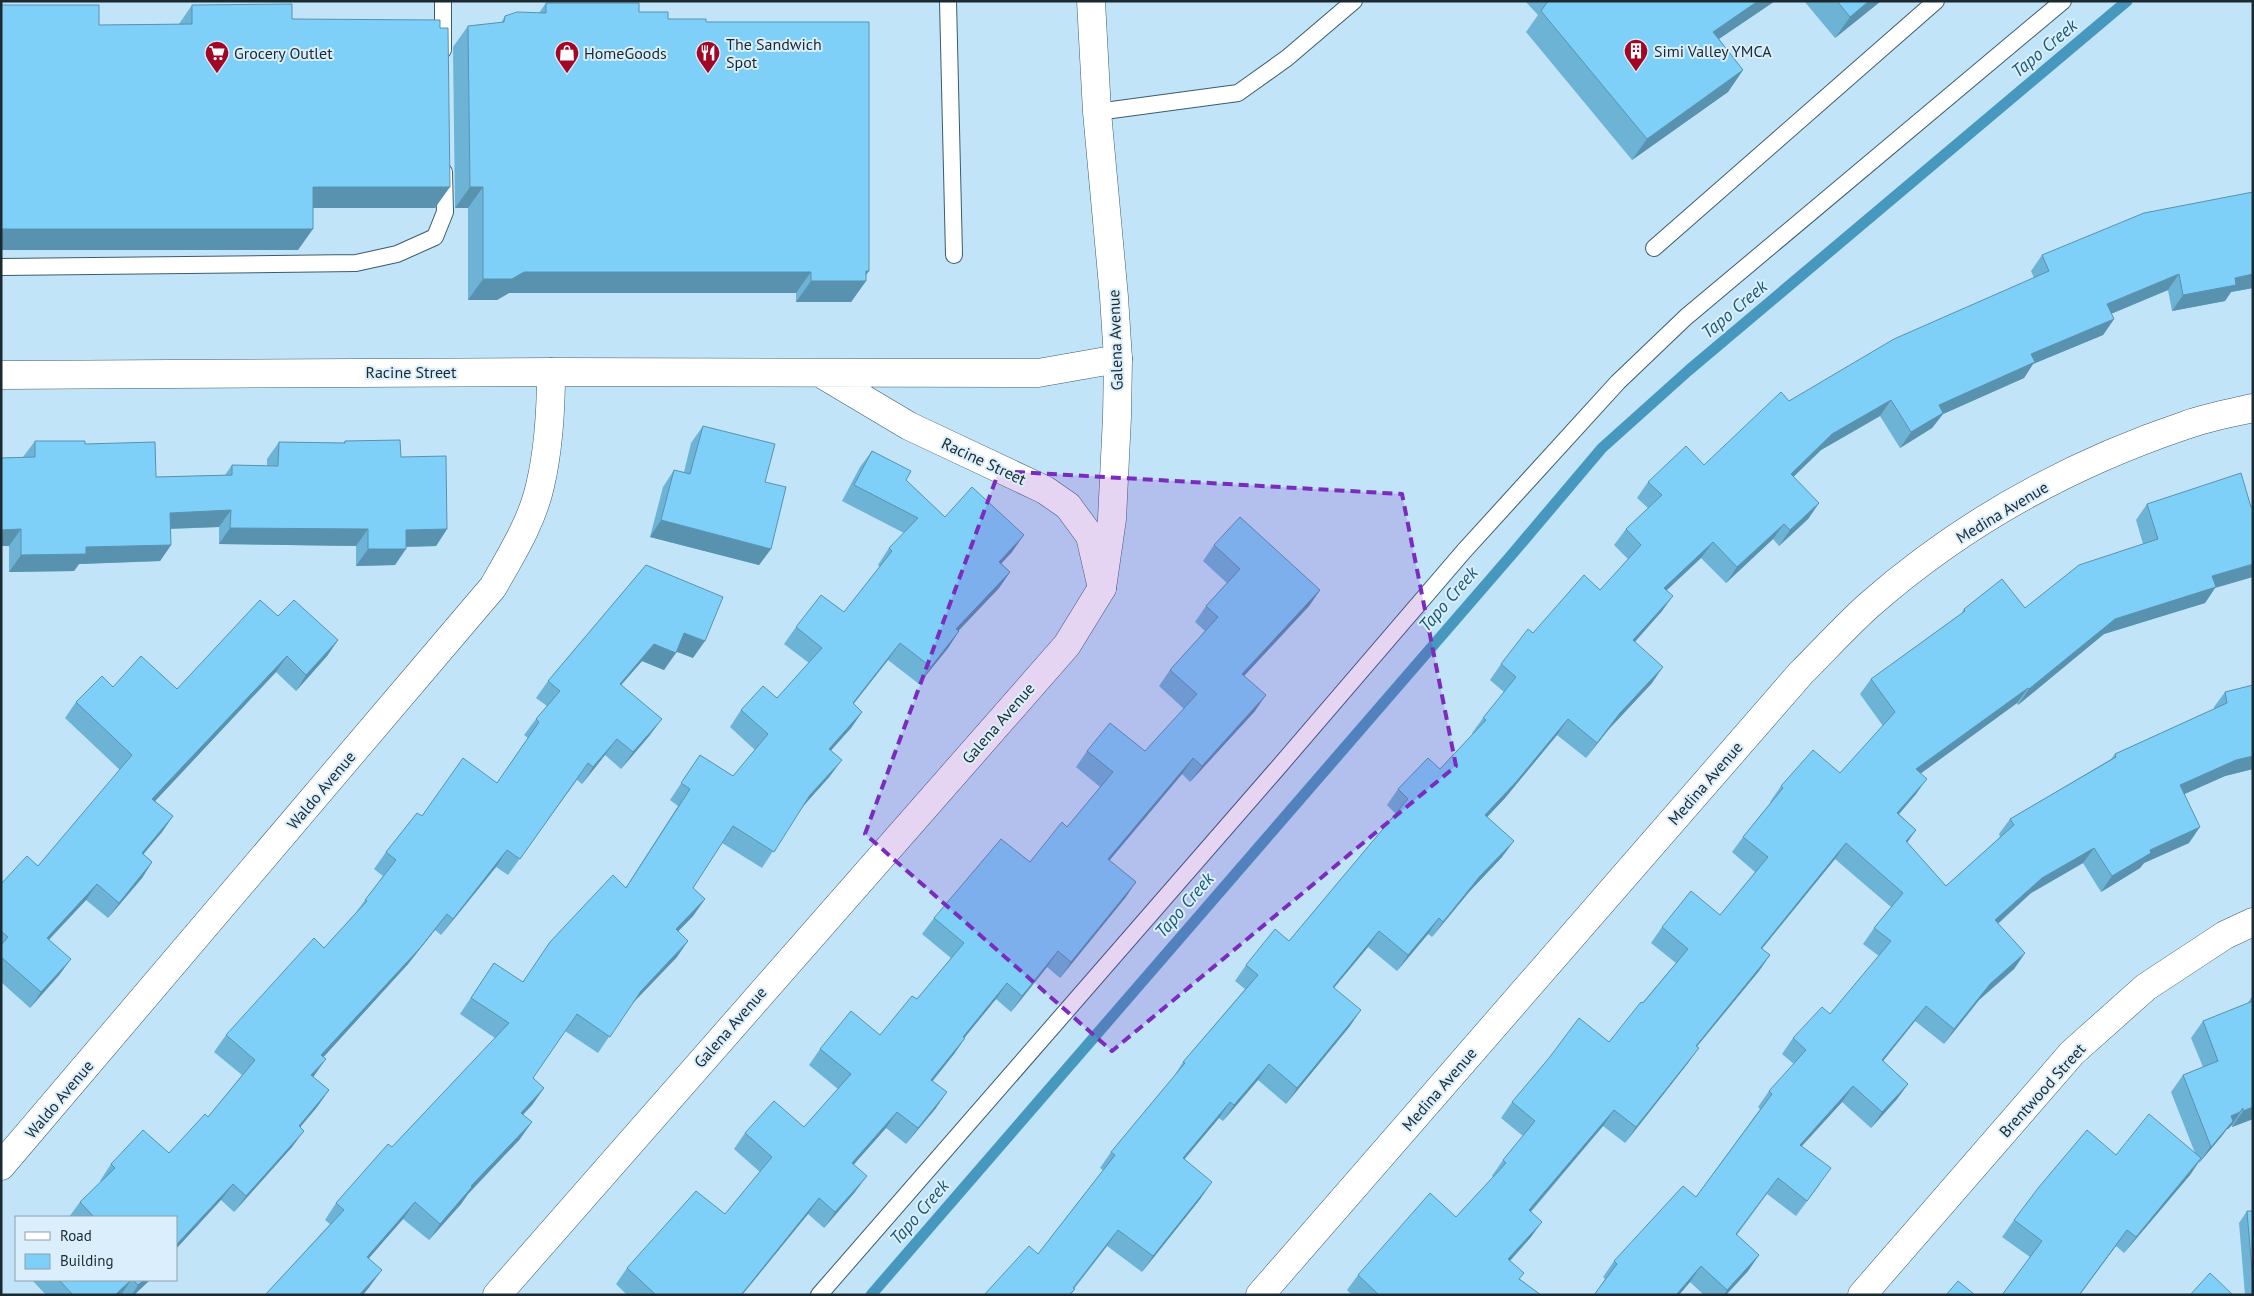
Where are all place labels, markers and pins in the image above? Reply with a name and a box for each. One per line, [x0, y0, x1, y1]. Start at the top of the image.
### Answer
place label: The Sandwich Spot [726, 34, 822, 72]
building icon: Simi Valley YMCA [1623, 38, 1649, 72]
supermarket icon: Grocery Outlet [204, 40, 230, 74]
shop icon: HomeGoods [554, 40, 580, 74]
restaurant icon: The Sandwich Spot [695, 40, 721, 74]
place label: Simi Valley YMCA [1654, 41, 1772, 61]
place label: Grocery Outlet [234, 43, 333, 63]
place label: HomeGoods [584, 43, 667, 63]

